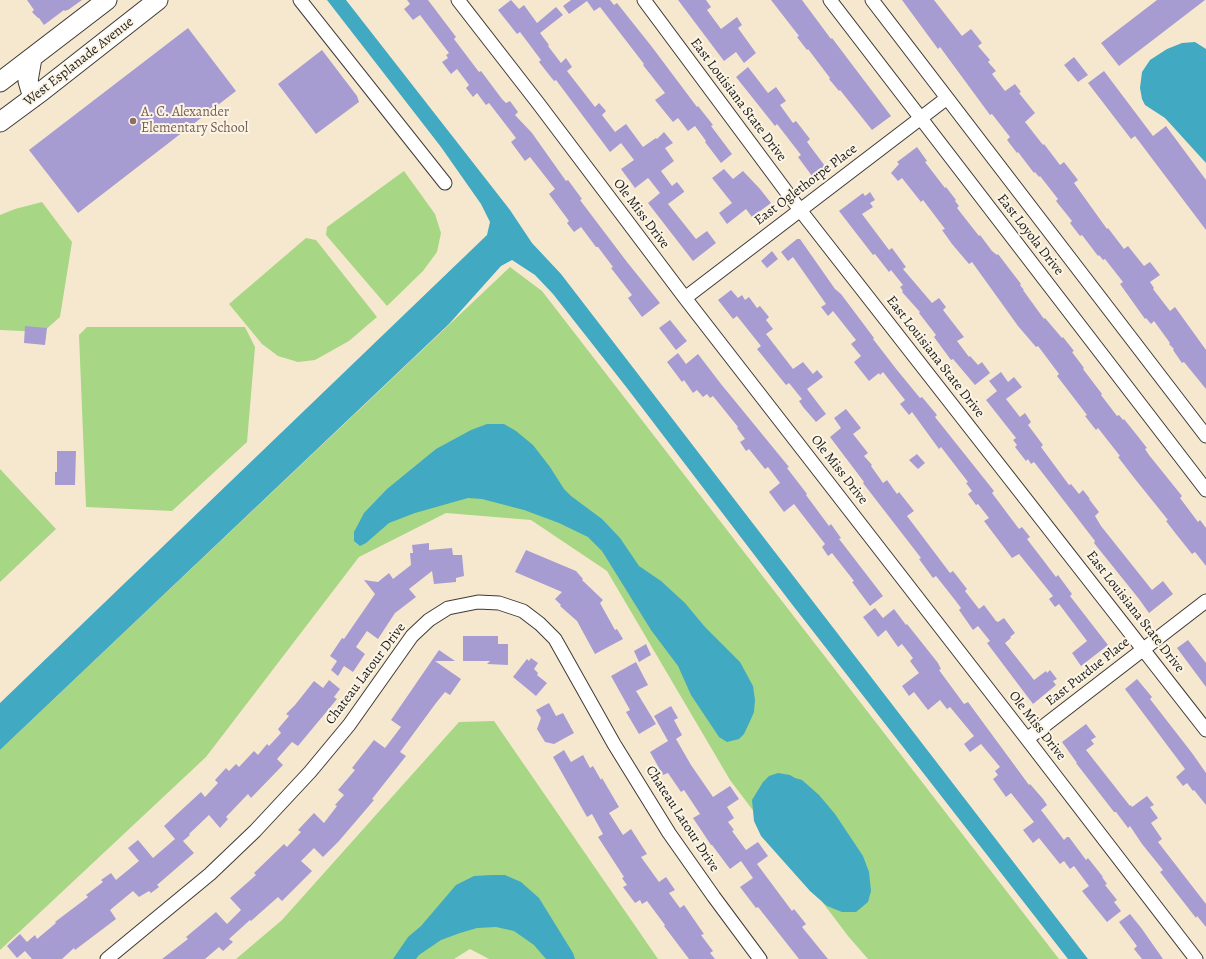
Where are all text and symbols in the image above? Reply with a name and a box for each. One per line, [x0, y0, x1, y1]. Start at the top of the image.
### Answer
street label: West Esplanade Avenue [21, 14, 137, 110]
street label: East Louisiana State Drive [686, 35, 790, 165]
place label: A. C. Alexander Elementary School [141, 105, 248, 138]
marker: A. C. Alexander Elementary School [128, 116, 138, 126]
street label: East Oglethorpe Place [751, 141, 861, 229]
street label: Ole Miss Drive [609, 176, 673, 252]
street label: East Loyola Drive [993, 191, 1067, 279]
street label: East Louisiana State Drive [882, 293, 988, 421]
street label: Ole Miss Drive [807, 432, 871, 508]
street label: East Louisiana State Drive [1082, 548, 1188, 676]
street label: Chateau Latour Drive [322, 620, 410, 728]
street label: East Purdue Place [1043, 634, 1133, 710]
street label: Ole Miss Drive [1005, 688, 1069, 764]
street label: Chateau Latour Drive [641, 763, 723, 875]

